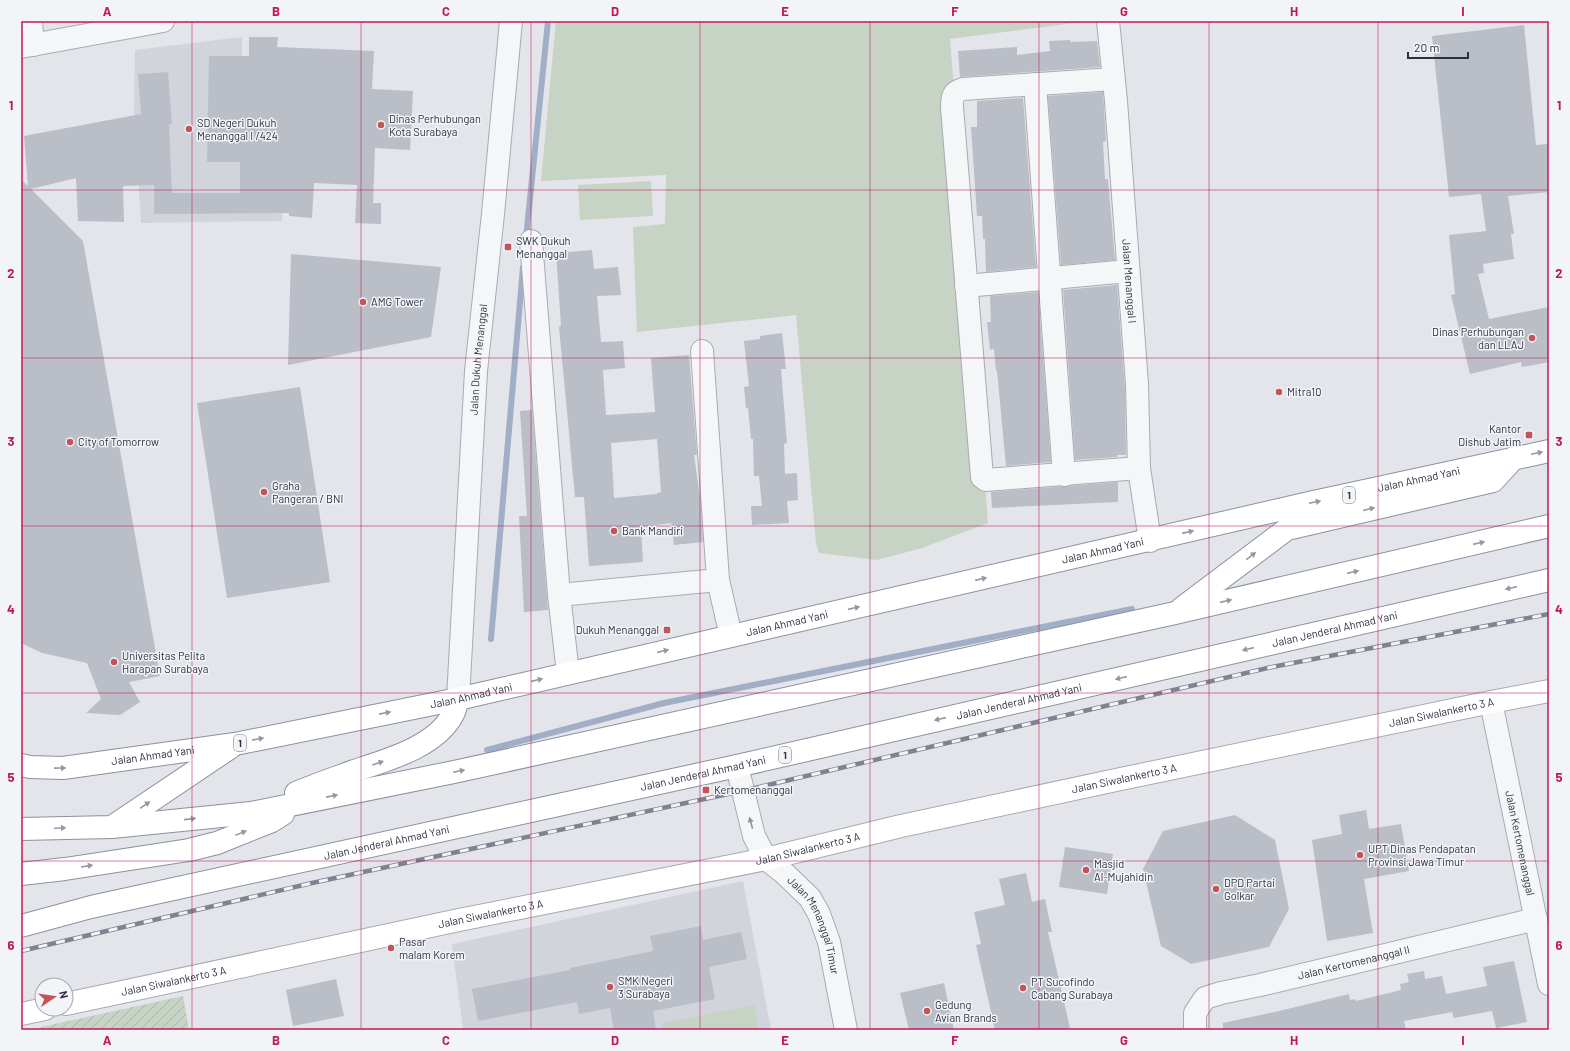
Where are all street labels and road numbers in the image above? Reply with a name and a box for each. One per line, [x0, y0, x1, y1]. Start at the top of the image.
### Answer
street label: Jalan Menanggal I [1120, 238, 1139, 324]
street label: Jalan Dukuh Menanggal [467, 303, 489, 416]
street label: Jalan Ahmad Yani [1376, 463, 1461, 494]
road number: 1 [1343, 487, 1355, 503]
street label: Jalan Ahmad Yani [1060, 534, 1145, 566]
street label: Jalan Ahmad Yani [744, 607, 829, 638]
street label: Jalan Jenderal Ahmad Yani [1271, 608, 1399, 649]
street label: Jalan Ahmad Yani [429, 680, 514, 710]
street label: Jalan Jenderal Ahmad Yani [955, 680, 1083, 722]
street label: Jalan Siwalankerto 3 A [1388, 695, 1495, 729]
road number: 1 [234, 735, 246, 751]
street label: Jalan Ahmad Yani [110, 743, 195, 767]
road number: 1 [779, 747, 791, 763]
street label: Jalan Jenderal Ahmad Yani [639, 753, 767, 793]
street label: Jalan Siwalankerto 3 A [1070, 761, 1178, 795]
street label: Jalan Kertomenanggal [1503, 789, 1538, 897]
street label: Jalan Jenderal Ahmad Yani [322, 822, 451, 862]
street label: Jalan Siwalankerto 3 A [754, 829, 862, 867]
street label: Jalan Menanggal Timur [785, 873, 842, 975]
street label: Jalan Siwalankerto 3 A [437, 896, 544, 930]
street label: Jalan Kertomenanggal II [1296, 942, 1411, 982]
street label: Jalan Siwalankerto 3 A [120, 963, 227, 998]

